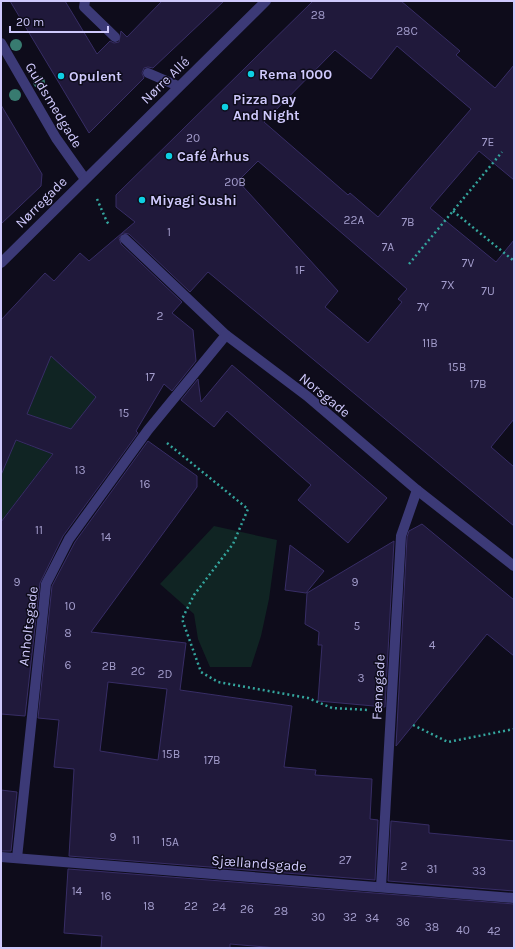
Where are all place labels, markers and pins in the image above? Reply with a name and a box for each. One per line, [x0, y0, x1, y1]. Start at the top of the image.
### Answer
place label: Rema 1000 [259, 66, 332, 83]
place label: Opulent [69, 68, 122, 85]
marker: Rema 1000 [246, 69, 256, 79]
marker: Opulent [56, 71, 66, 81]
place label: Pizza Day And Night [233, 91, 300, 124]
marker: Pizza Day And Night [220, 102, 230, 112]
place label: Café Århus [177, 148, 249, 165]
marker: Café Århus [164, 151, 174, 161]
place label: Miyagi Sushi [150, 192, 237, 209]
marker: Miyagi Sushi [137, 195, 147, 205]

